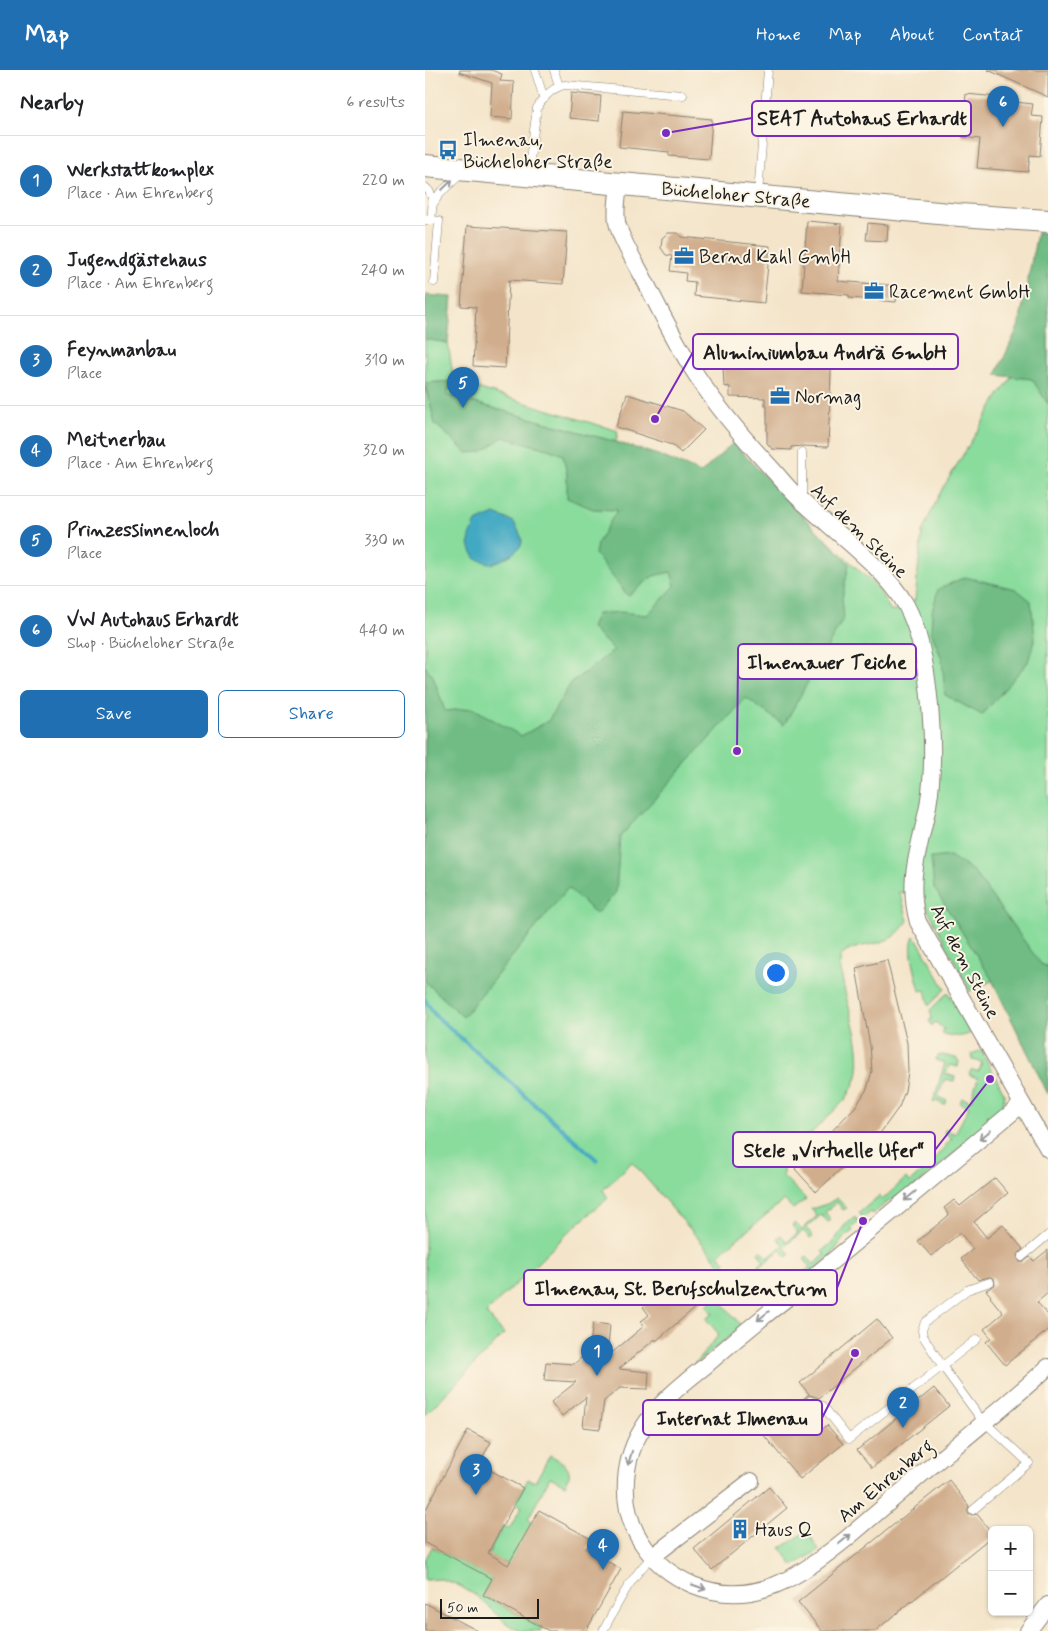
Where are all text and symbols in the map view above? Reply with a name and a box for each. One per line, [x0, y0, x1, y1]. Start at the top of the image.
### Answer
text: Map [25, 20, 69, 51]
text: Home [756, 23, 801, 47]
text: Map [829, 23, 862, 47]
text: About [890, 23, 934, 47]
text: Contact [962, 23, 1023, 47]
pin: 6 [987, 86, 1019, 127]
text: Nearby [20, 89, 84, 117]
text: 6 results [346, 92, 405, 113]
callout: SEAT Autohaus Erhardt [752, 101, 971, 136]
text: SEAT Autohaus Erhardt [757, 106, 967, 133]
place label: Ilmenau, Bücheloher Straße [463, 128, 613, 175]
bus stop icon: Ilmenau, Bücheloher Straße [437, 139, 459, 161]
text: Werkstattkomplex [67, 158, 214, 183]
text: 1 [32, 170, 40, 191]
text: 220 m [362, 170, 405, 191]
street label: Bücheloher Straße [660, 177, 811, 214]
one-way arrow [441, 180, 453, 192]
text: Place · Am Ehrenberg [67, 183, 214, 204]
office icon: Bernd Kahl GmbH [673, 245, 695, 267]
place label: Bernd Kahl GmbH [699, 245, 851, 270]
text: Jugendgästehaus [67, 248, 207, 273]
text: 2 [32, 260, 40, 281]
text: 240 m [361, 260, 405, 281]
text: Place · Am Ehrenberg [67, 273, 214, 294]
office icon: Racement GmbH [863, 280, 885, 302]
place label: Racement GmbH [889, 280, 1030, 305]
callout: Aluminiumbau Andrä GmbH [693, 334, 958, 369]
text: Feynmanbau [67, 338, 176, 363]
text: Aluminiumbau Andrä GmbH [703, 340, 947, 367]
text: 3 [32, 350, 40, 371]
text: 310 m [364, 350, 405, 371]
text: Place [67, 363, 102, 384]
pin: 5 [447, 367, 479, 408]
office icon: Normag [769, 385, 791, 407]
place label: Normag [795, 385, 861, 411]
text: Meitnerbau [67, 428, 166, 453]
text: 4 [31, 440, 41, 461]
text: 320 m [363, 440, 405, 461]
text: Place · Am Ehrenberg [67, 453, 214, 474]
street label: Auf dem Steine [805, 478, 913, 584]
text: Prinzessinnenloch [67, 518, 219, 543]
text: 5 [31, 530, 41, 551]
text: 330 m [364, 530, 405, 551]
text: Place [67, 543, 102, 564]
text: VW Autohaus Erhardt [67, 608, 239, 633]
text: 6 [32, 620, 40, 641]
text: 440 m [359, 620, 405, 641]
text: Shop · Bücheloher Straße [67, 633, 235, 654]
callout: Ilmenauer Teiche [738, 644, 916, 679]
text: Ilmenauer Teiche [747, 650, 907, 677]
button: Save [20, 690, 208, 738]
button: Share [218, 690, 405, 738]
street label: Auf dem Steine [924, 900, 1005, 1023]
your location [763, 960, 789, 986]
one-way arrow [978, 1129, 991, 1141]
callout: Stele „Virtuelle Ufer“ [733, 1132, 935, 1167]
text: Stele „Virtuelle Ufer“ [744, 1138, 924, 1165]
one-way arrow [904, 1191, 917, 1202]
callout: Ilmenau, St. Berufschulzentrum [524, 1270, 837, 1305]
text: Ilmenau, St. Berufschulzentrum [535, 1276, 828, 1303]
one-way arrow [757, 1311, 770, 1322]
pin: 1 [581, 1335, 613, 1376]
pin: 2 [887, 1387, 919, 1428]
callout: Internat Ilmenau [643, 1400, 822, 1435]
text: Internat Ilmenau [656, 1406, 808, 1433]
street label: Am Ehrenberg [833, 1434, 941, 1531]
one-way arrow [625, 1450, 635, 1466]
pin: 3 [460, 1454, 492, 1495]
building icon: Haus Q [729, 1518, 751, 1540]
place label: Haus Q [755, 1518, 813, 1543]
map controls [988, 1526, 1033, 1616]
button: + [988, 1526, 1033, 1571]
pin: 4 [587, 1529, 619, 1570]
one-way arrow [838, 1534, 851, 1545]
button: − [988, 1571, 1033, 1616]
one-way arrow [691, 1583, 706, 1592]
scale bar [440, 1596, 539, 1619]
text: 50 m [447, 1599, 478, 1617]

